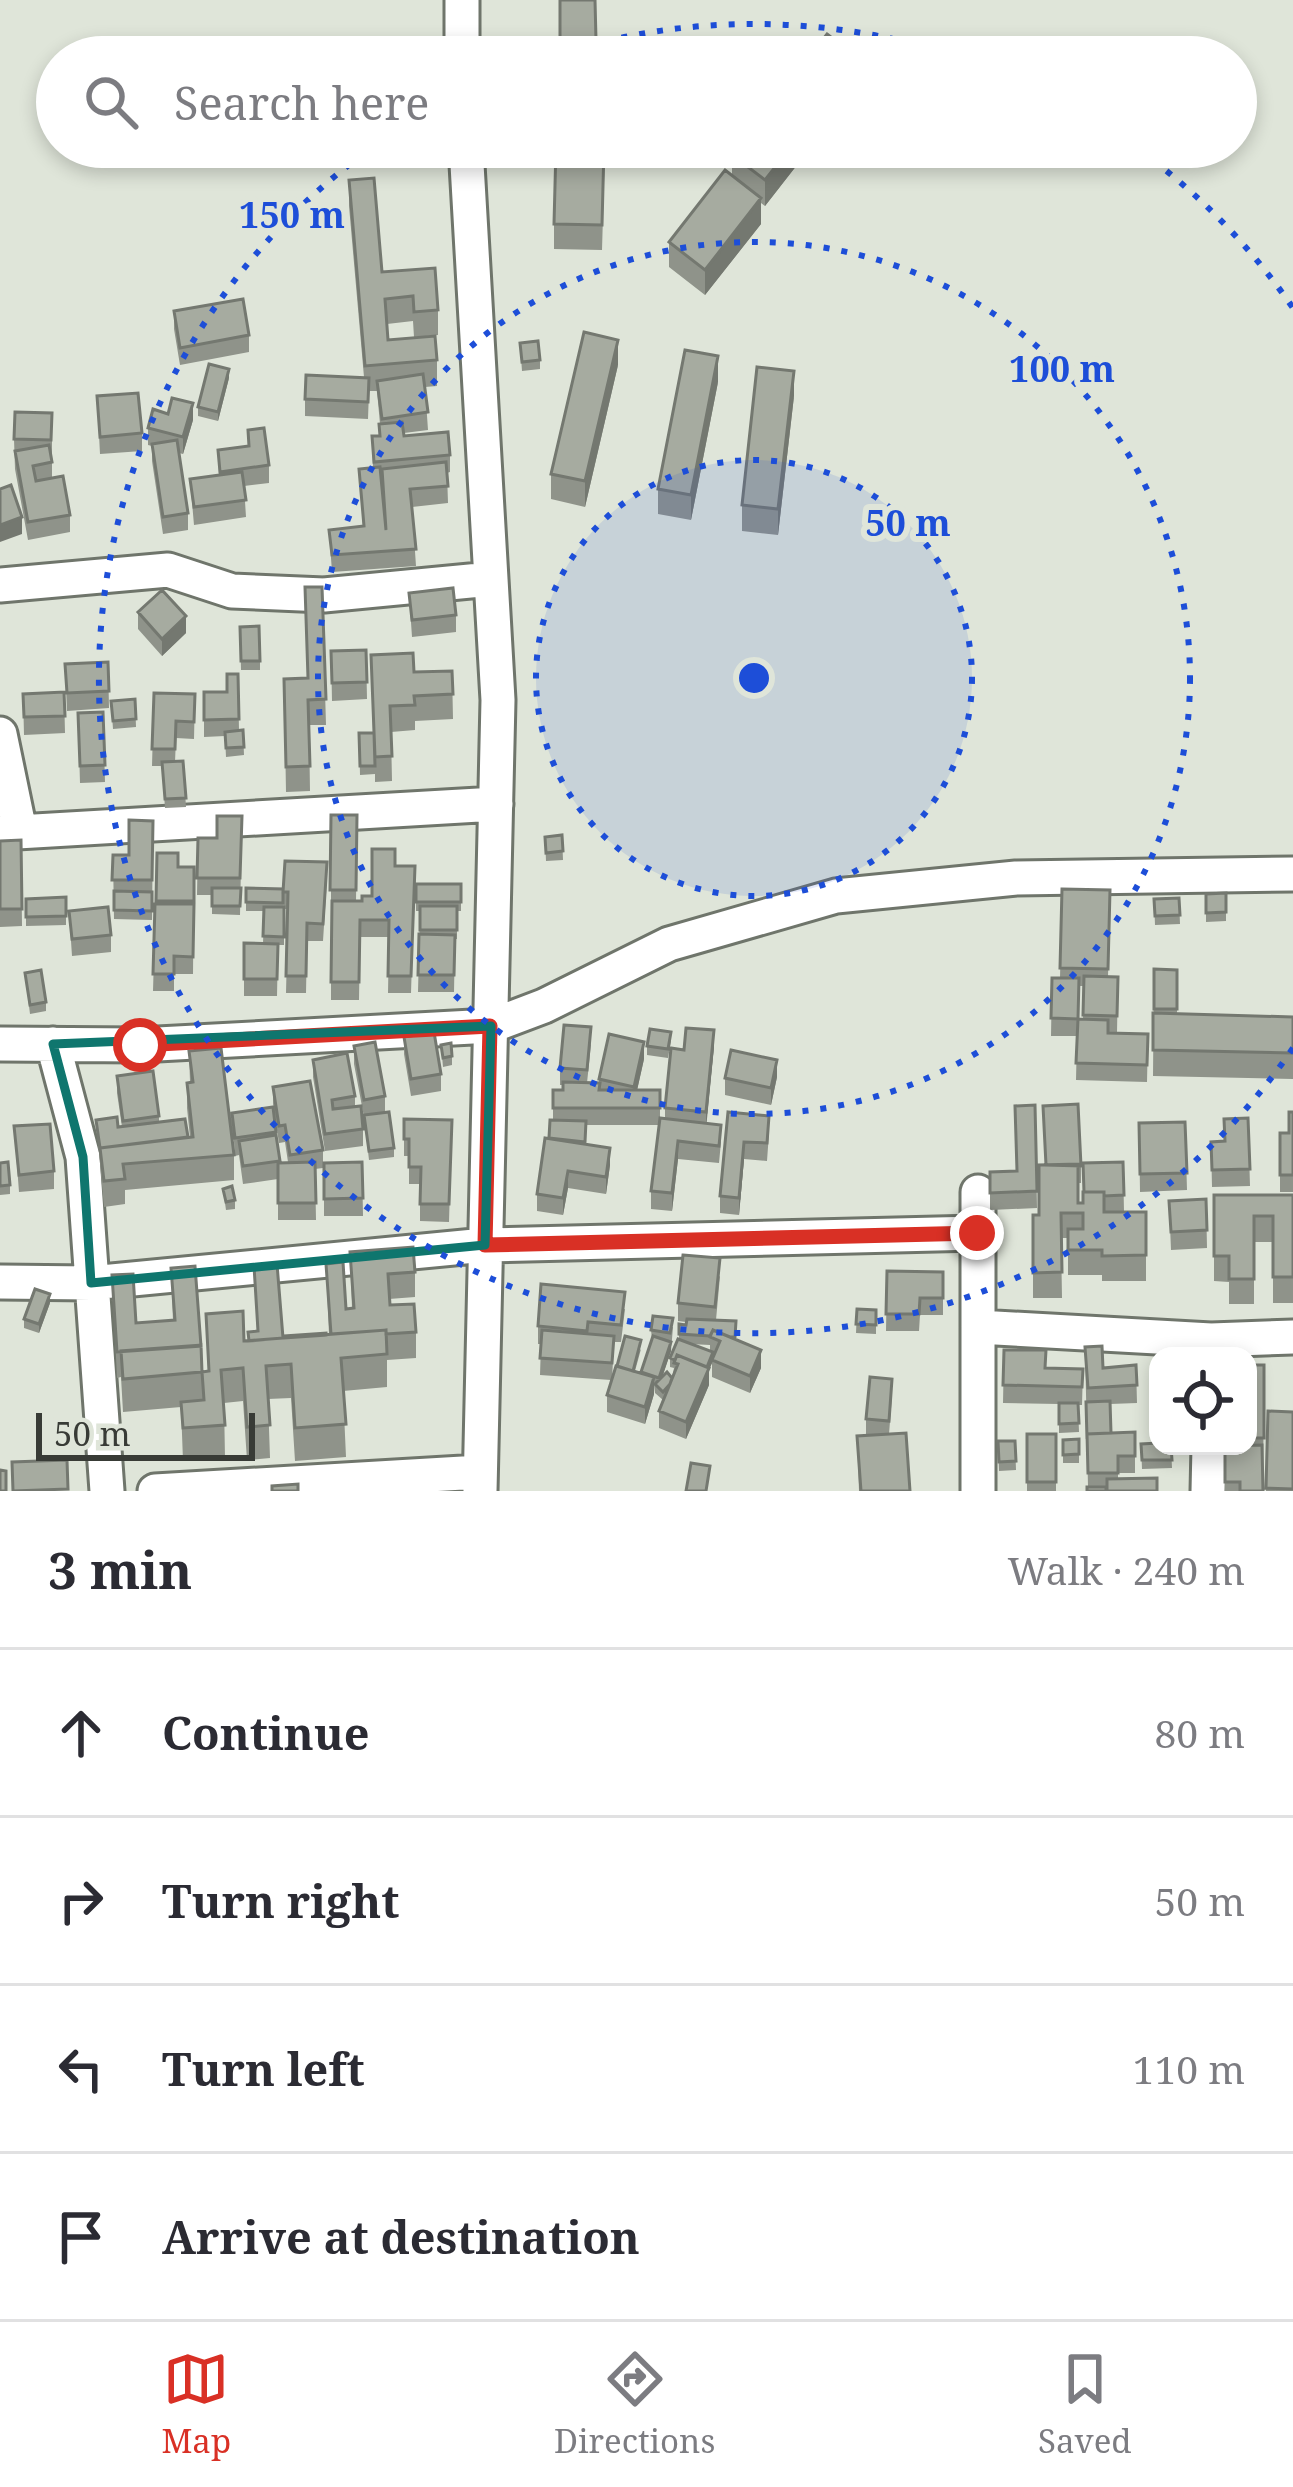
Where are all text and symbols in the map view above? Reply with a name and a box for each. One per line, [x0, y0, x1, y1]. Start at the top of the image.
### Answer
search box [36, 36, 1257, 168]
icon: search [78, 69, 144, 135]
text: Search here [174, 72, 429, 133]
text: 150 m [239, 190, 345, 239]
text: 100 m [1009, 344, 1115, 393]
text: 50 m [865, 498, 951, 547]
centre of rings [733, 657, 775, 699]
route start [113, 1018, 167, 1072]
route end [950, 1206, 1004, 1260]
map controls [1149, 1347, 1257, 1455]
button: locate [1149, 1347, 1257, 1455]
scale bar [36, 1407, 255, 1460]
text: 50 m [54, 1411, 131, 1456]
text: 3 min [48, 1534, 192, 1604]
text: Walk · 240 m [1008, 1543, 1245, 1596]
icon: ahead [48, 1700, 114, 1766]
text: Continue [162, 1702, 370, 1763]
text: 80 m [1154, 1706, 1245, 1759]
icon: right [48, 1868, 114, 1934]
text: Turn right [162, 1870, 399, 1931]
text: 50 m [1154, 1874, 1245, 1927]
icon: left [48, 2036, 114, 2102]
text: Turn left [162, 2038, 365, 2099]
text: 110 m [1133, 2042, 1245, 2095]
icon: arrive [48, 2204, 114, 2270]
text: Arrive at destination [162, 2206, 640, 2267]
tab: Map [161, 2346, 231, 2463]
tab: Directions [554, 2346, 715, 2463]
tab: Saved [1038, 2346, 1132, 2463]

